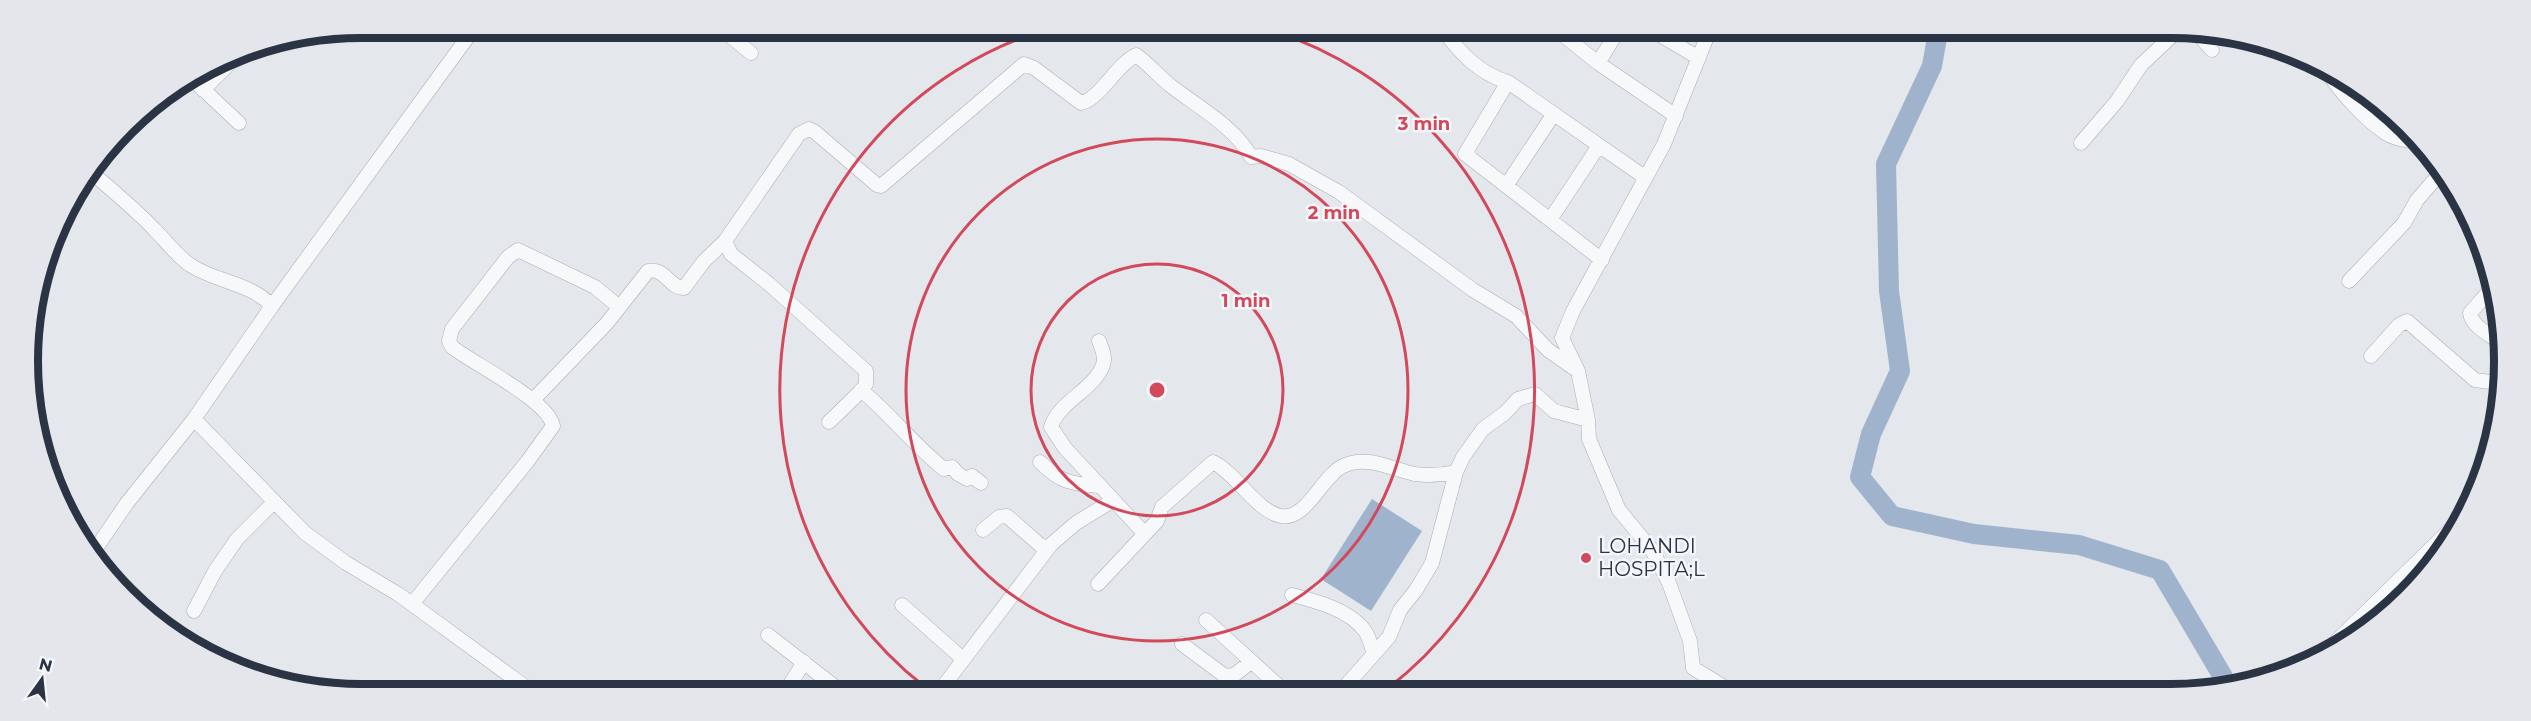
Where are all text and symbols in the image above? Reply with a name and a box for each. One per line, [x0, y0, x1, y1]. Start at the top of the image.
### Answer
text: 3 min [1397, 113, 1450, 135]
text: 2 min [1308, 202, 1360, 224]
text: 1 min [1222, 290, 1270, 312]
centre of rings [1147, 380, 1167, 400]
place label: LOHANDI HOSPITA;L [1598, 534, 1705, 581]
marker: LOHANDI HOSPITA;L [1579, 551, 1593, 565]
north arrow [12, 649, 72, 709]
text: N [37, 654, 54, 676]

